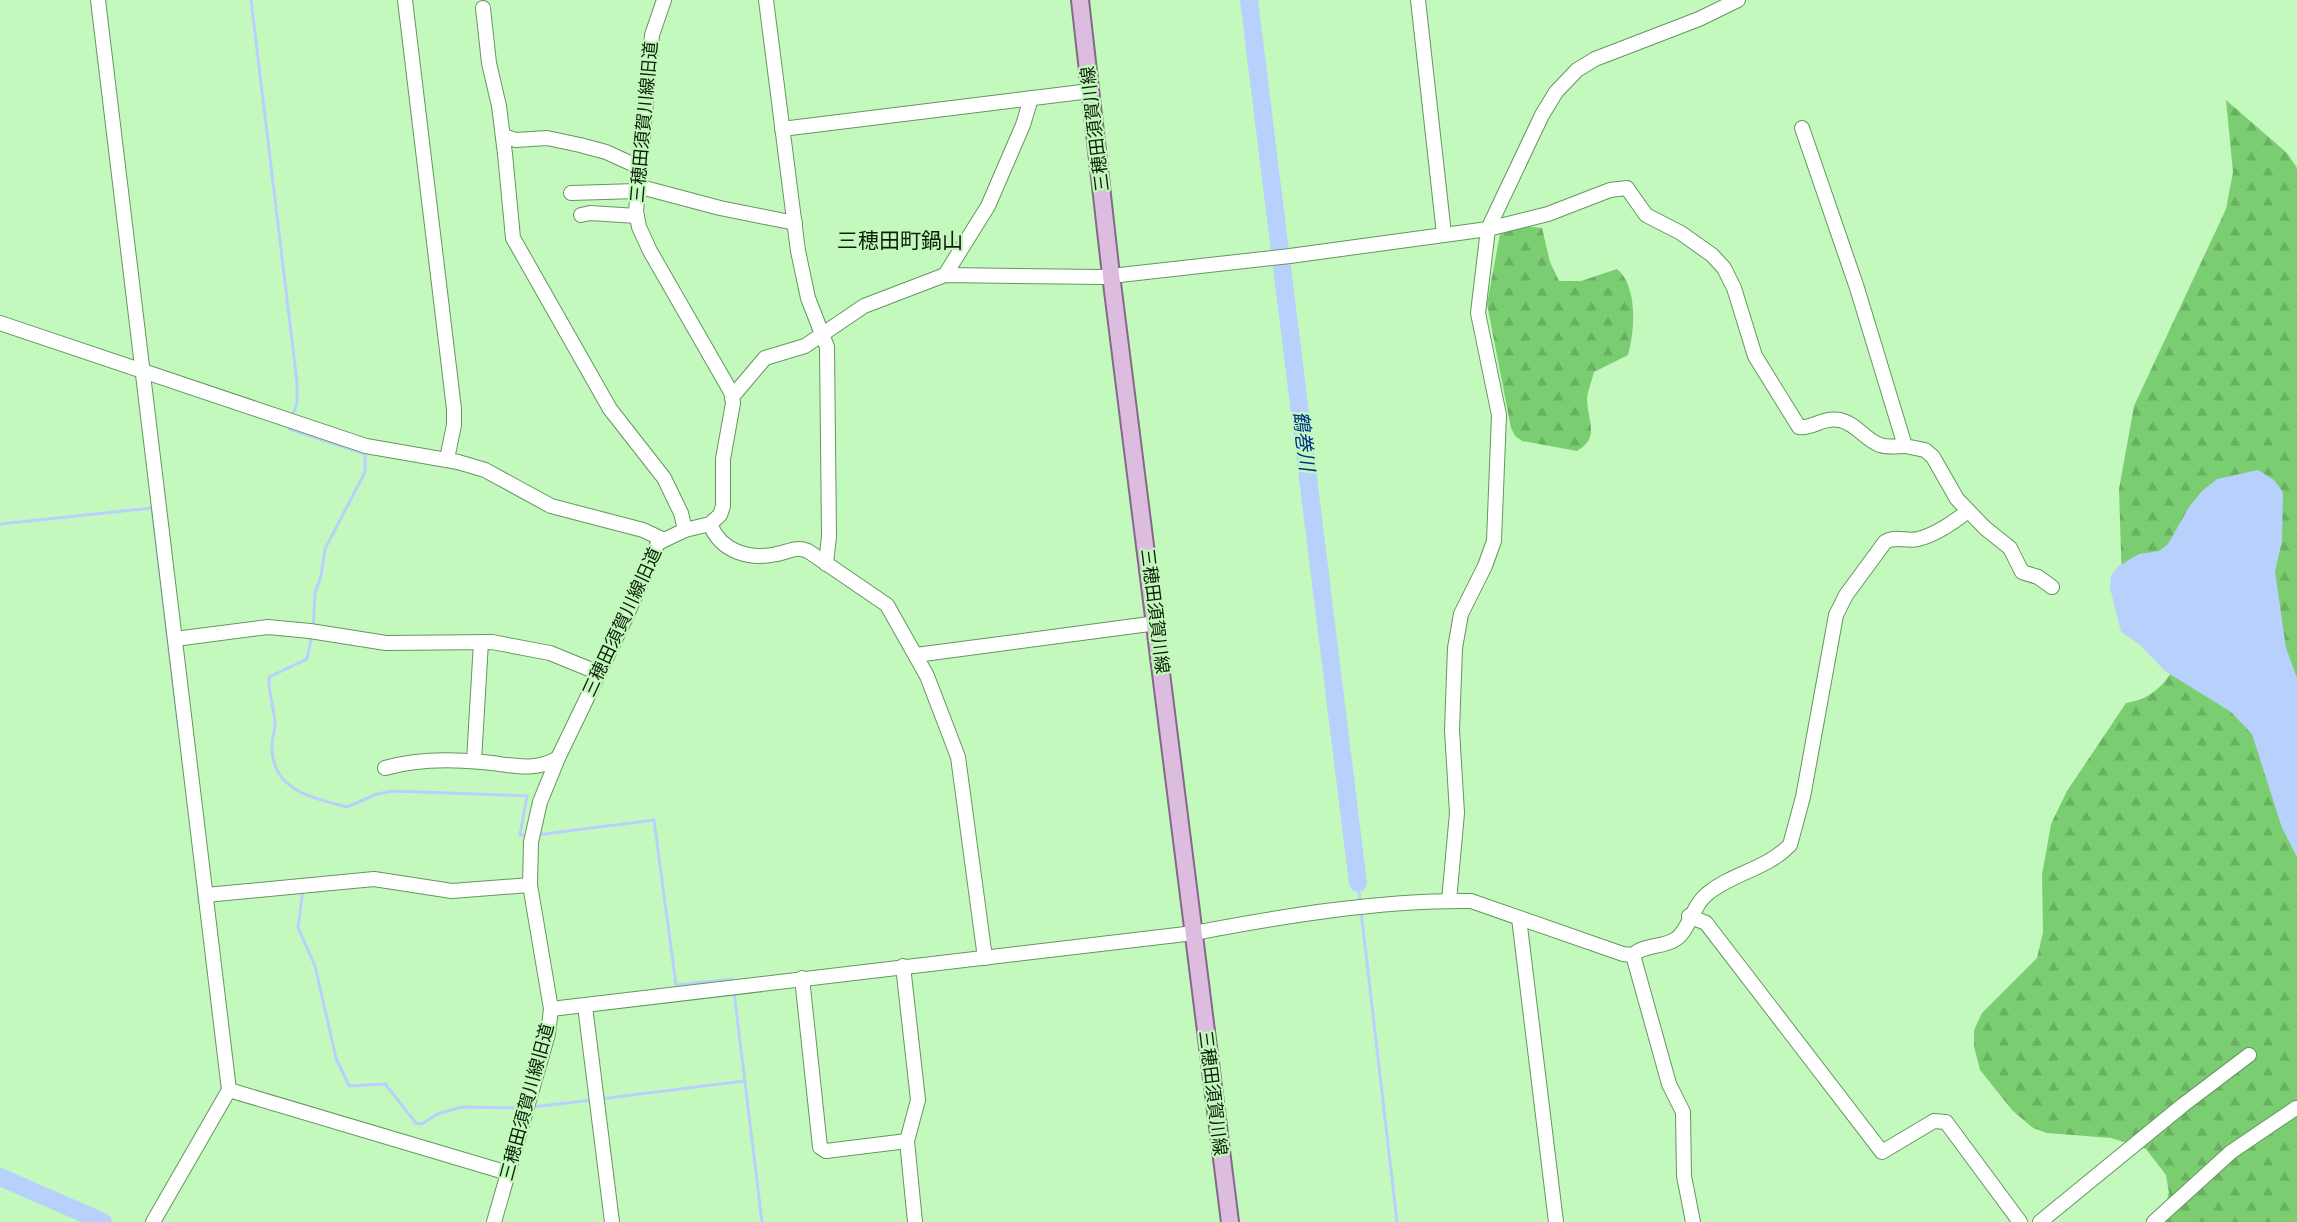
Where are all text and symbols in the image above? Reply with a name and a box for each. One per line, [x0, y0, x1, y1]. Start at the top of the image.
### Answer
street label: 三穂田須賀川線旧道 [625, 40, 661, 204]
street label: 三穂田須賀川線 [1075, 65, 1113, 193]
district label: 三穂田町鍋山 [837, 227, 963, 253]
water label: 鶴巻川 [1289, 410, 1321, 474]
street label: 三穂田須賀川線旧道 [577, 544, 665, 700]
street label: 三穂田須賀川線 [1137, 547, 1175, 675]
street label: 三穂田須賀川線旧道 [494, 1021, 558, 1183]
street label: 三穂田須賀川線 [1195, 1029, 1233, 1157]

